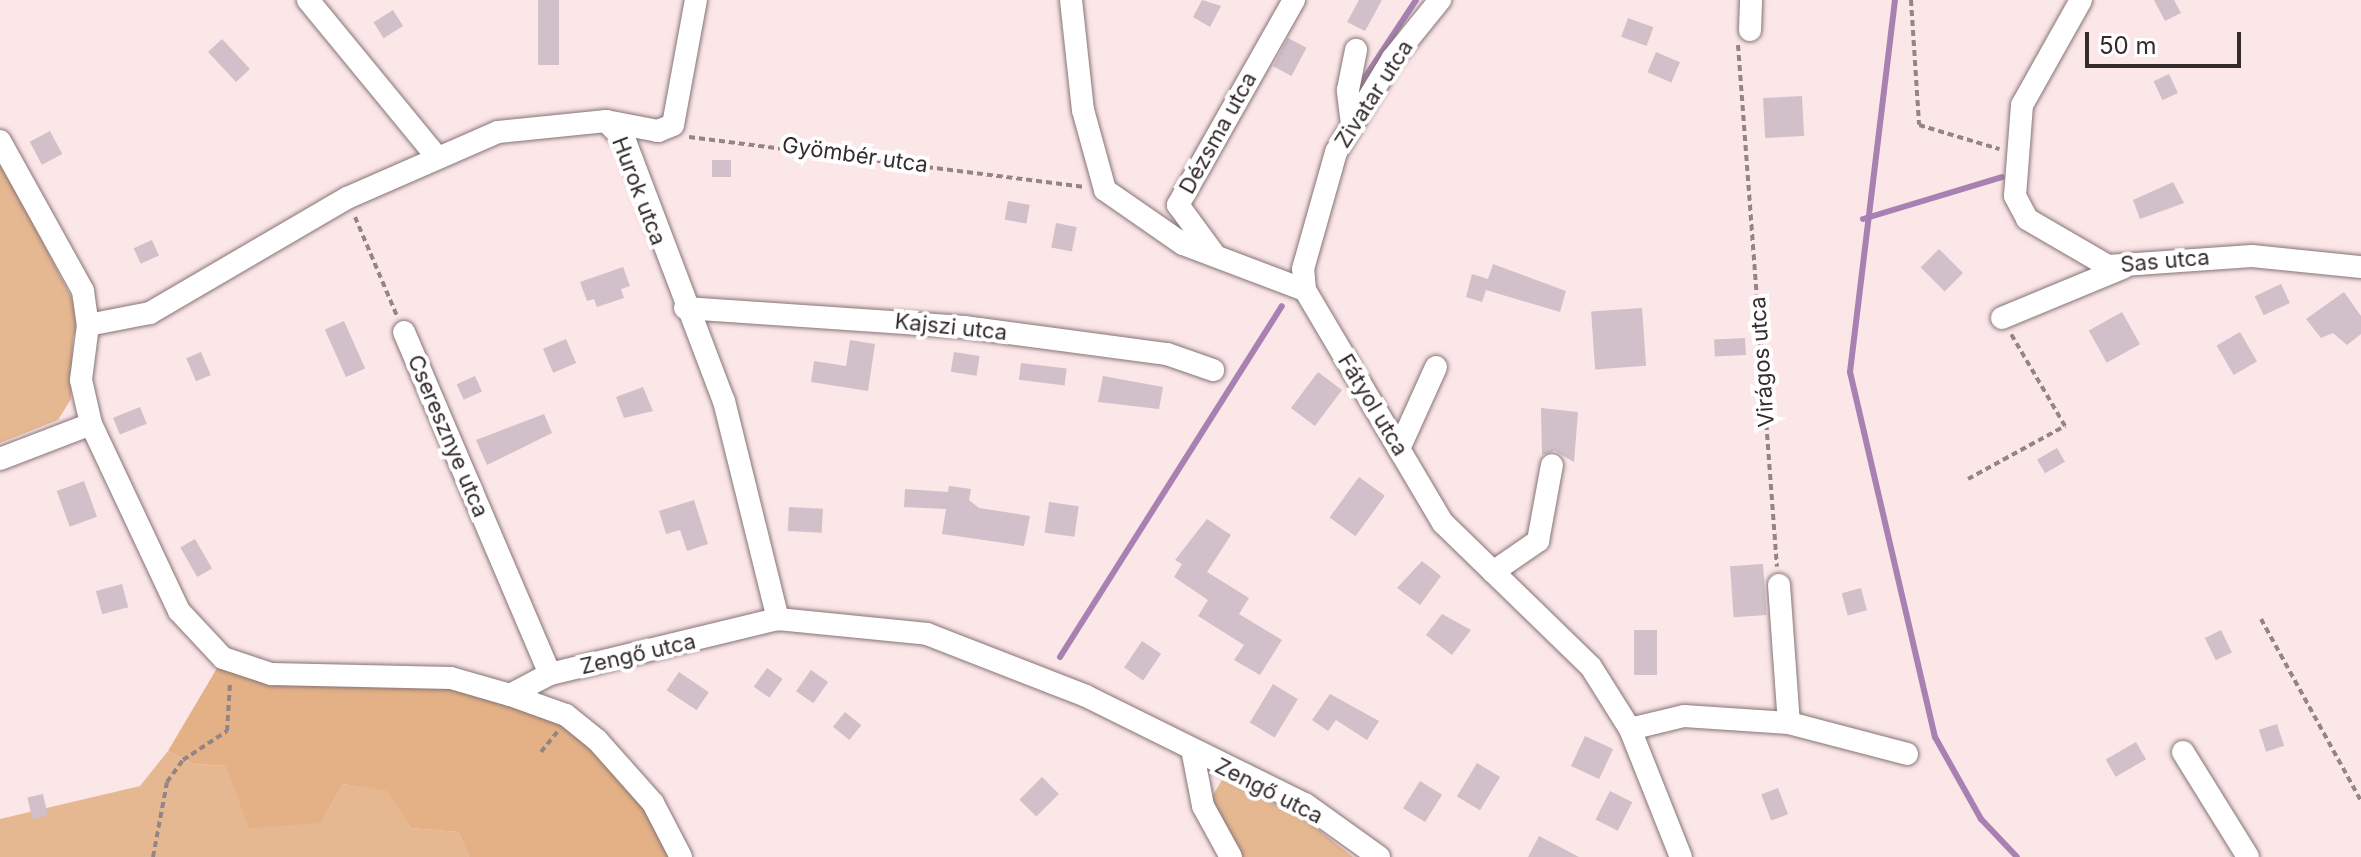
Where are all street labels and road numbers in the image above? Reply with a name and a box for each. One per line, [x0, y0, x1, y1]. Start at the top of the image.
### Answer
street label: Zivatar utca [1329, 35, 1419, 153]
street label: Dézsma utca [1174, 68, 1262, 198]
street label: Gyömbér utca [781, 132, 929, 178]
street label: Hurok utca [606, 133, 672, 249]
street label: Sas utca [2119, 244, 2211, 278]
street label: Virágos utca [1744, 296, 1780, 428]
street label: Kajszi utca [893, 308, 1009, 346]
street label: Fátyol utca [1332, 349, 1414, 461]
street label: Cseresznye utca [402, 351, 494, 521]
street label: Zengő utca [578, 628, 698, 680]
street label: Zengő utca [1211, 753, 1327, 829]

